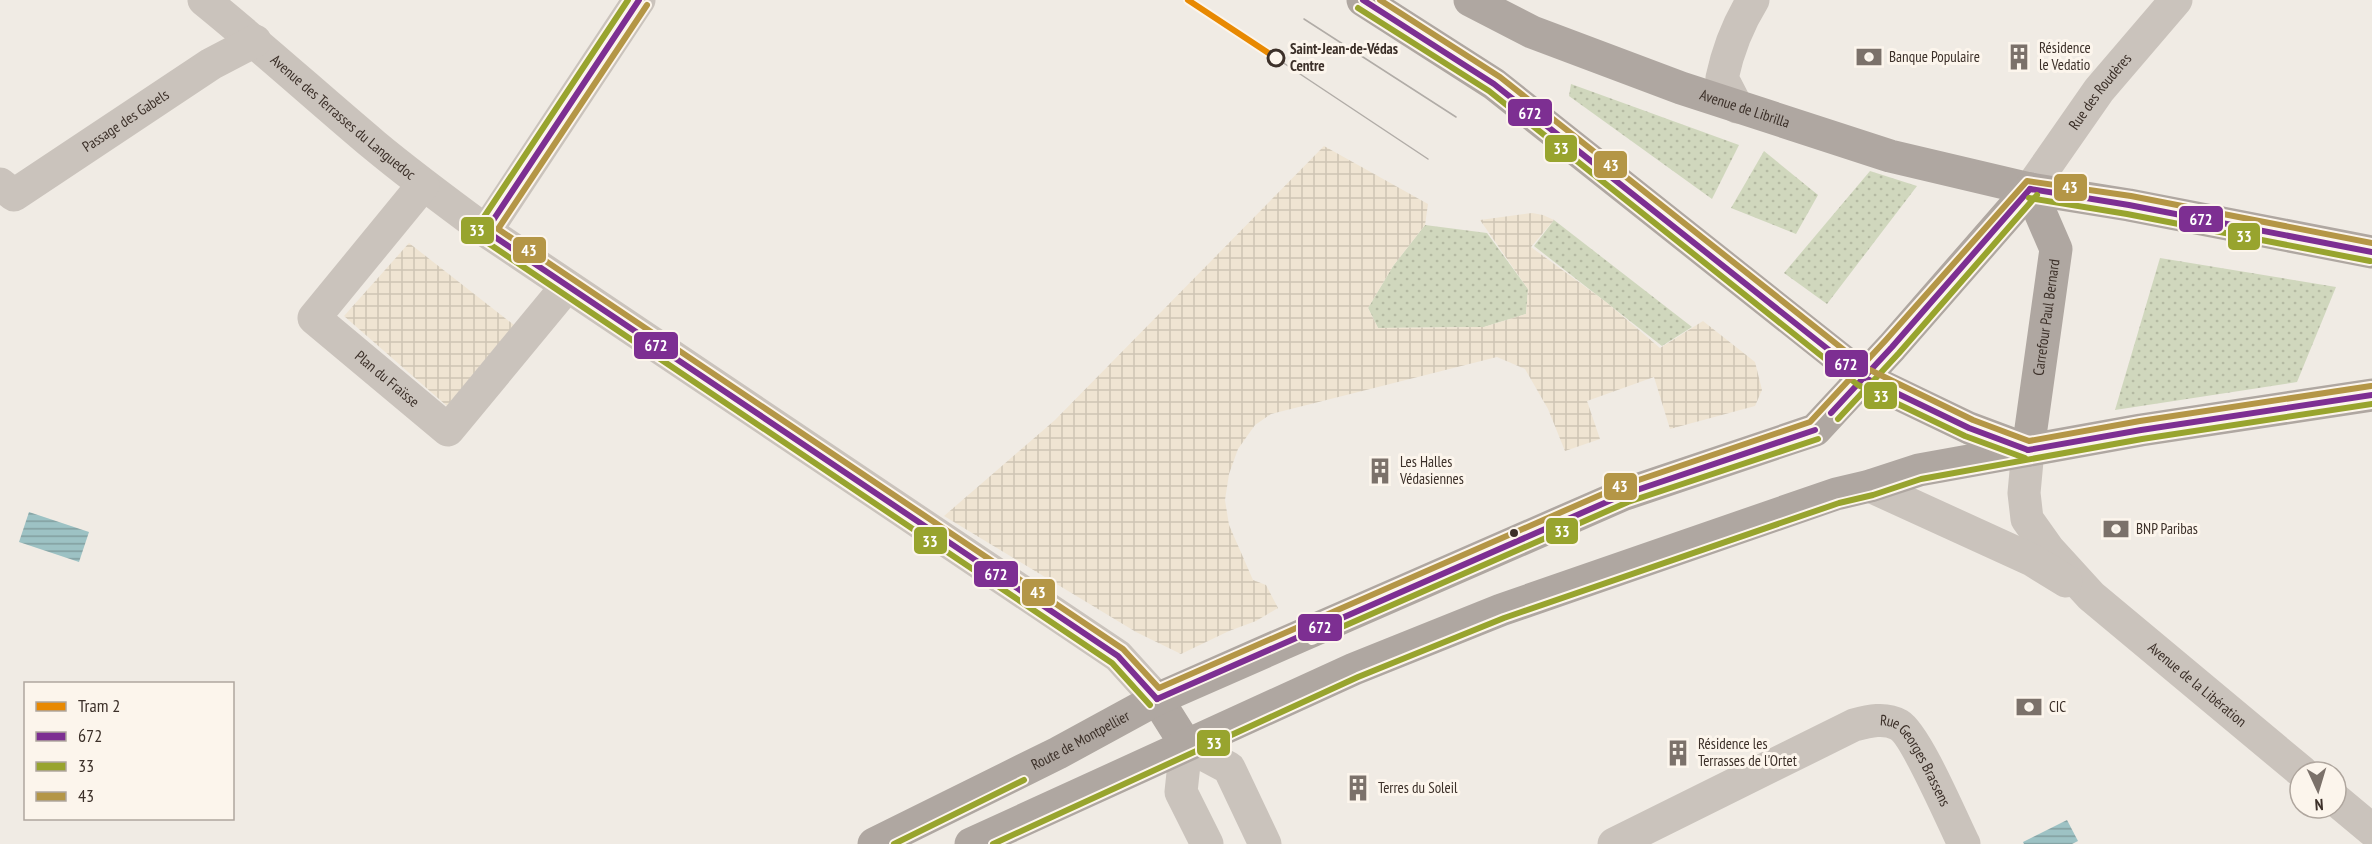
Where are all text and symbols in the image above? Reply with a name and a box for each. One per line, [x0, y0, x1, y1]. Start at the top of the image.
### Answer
place label: Résidence le Vedatio [2039, 38, 2091, 74]
place label: Saint-Jean-de-Védas Centre [1290, 39, 1398, 75]
bank icon: Banque Populaire [1854, 42, 1884, 72]
building icon: Résidence le Vedatio [2004, 42, 2034, 72]
place label: Banque Populaire [1889, 47, 1980, 66]
marker: Saint-Jean-de-Védas Centre [1267, 49, 1285, 67]
street label: Rue des Roudères [2064, 49, 2135, 133]
street label: Avenue des Terrasses du Languedoc [267, 50, 420, 184]
street label: Passage des Gabels [79, 85, 172, 156]
street label: Avenue de Librilla [1698, 85, 1792, 132]
line badge: 672 [1507, 98, 1553, 127]
text: 672 [1519, 103, 1541, 123]
line badge: 33 [1544, 134, 1578, 163]
text: 33 [1553, 138, 1569, 158]
line badge: 43 [1593, 150, 1628, 179]
text: 43 [1603, 155, 1619, 175]
line badge: 43 [2053, 173, 2088, 202]
text: 43 [2062, 177, 2078, 197]
line badge: 672 [2178, 205, 2224, 233]
text: 672 [2190, 209, 2212, 229]
line badge: 33 [460, 216, 495, 245]
text: 33 [469, 220, 485, 240]
line badge: 33 [2227, 222, 2261, 251]
text: 33 [2236, 226, 2252, 246]
line badge: 43 [512, 236, 547, 264]
text: 43 [521, 240, 537, 260]
street label: Carrefour Paul Bernard [2028, 258, 2064, 377]
line badge: 672 [633, 331, 679, 360]
text: 672 [645, 335, 667, 355]
street label: Plan du Fraïsse [351, 346, 423, 411]
line badge: 672 [1824, 349, 1869, 378]
text: 672 [1835, 354, 1857, 374]
line badge: 33 [1863, 381, 1898, 410]
text: 33 [1873, 386, 1889, 406]
place label: Les Halles Védasiennes [1399, 452, 1464, 488]
building icon: Les Halles Védasiennes [1365, 456, 1395, 486]
line badge: 43 [1603, 472, 1638, 501]
text: 43 [1612, 476, 1628, 496]
bank icon: BNP Paribas [2101, 514, 2131, 544]
line badge: 33 [1545, 517, 1579, 545]
place label: BNP Paribas [2136, 519, 2198, 538]
text: 33 [1554, 521, 1570, 541]
line badge: 33 [913, 526, 948, 555]
unlabelled marker [1508, 527, 1520, 539]
text: 33 [922, 531, 938, 551]
line badge: 672 [973, 560, 1019, 588]
text: 672 [985, 564, 1007, 584]
line badge: 43 [1021, 578, 1056, 607]
text: 43 [1030, 582, 1046, 602]
line badge: 672 [1297, 613, 1343, 642]
text: 672 [1309, 617, 1331, 637]
street label: Avenue de la Libération [2144, 638, 2251, 731]
legend [24, 682, 234, 820]
bank icon: CIC [2014, 692, 2044, 722]
text: Tram 2 [78, 694, 120, 717]
place label: CIC [2049, 697, 2066, 716]
street label: Route de Montpellier [1028, 705, 1134, 774]
street label: Rue Georges Brassens [1879, 710, 1955, 809]
text: 672 [78, 724, 102, 747]
line badge: 33 [1196, 729, 1231, 757]
text: 33 [1206, 733, 1222, 753]
place label: Résidence les Terrasses de l'Ortet [1698, 734, 1797, 770]
building icon: Résidence les Terrasses de l'Ortet [1663, 738, 1693, 768]
text: 33 [78, 754, 94, 777]
north arrow [2288, 760, 2348, 820]
building icon: Terres du Soleil [1343, 773, 1373, 803]
place label: Terres du Soleil [1378, 778, 1458, 797]
text: 43 [78, 784, 94, 807]
text: N [2314, 795, 2324, 815]

